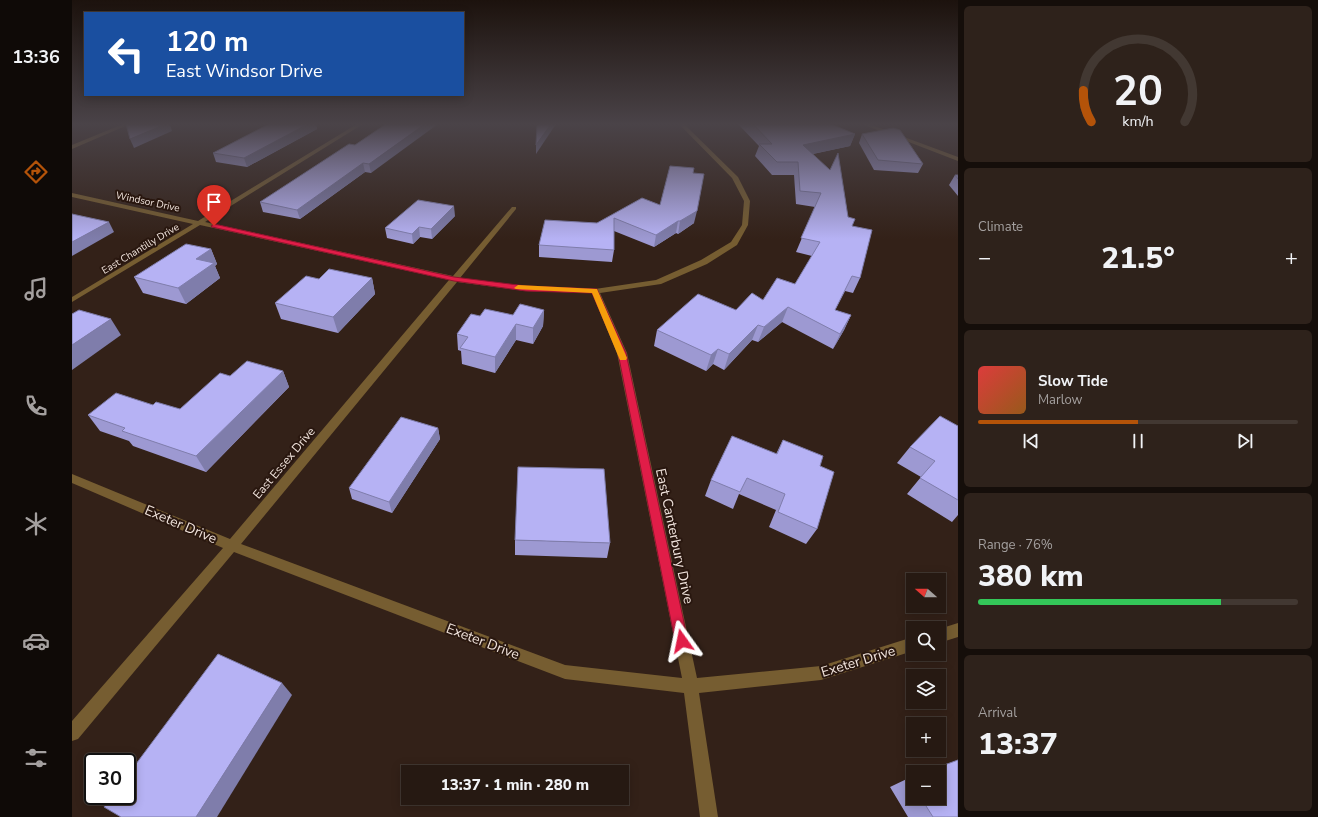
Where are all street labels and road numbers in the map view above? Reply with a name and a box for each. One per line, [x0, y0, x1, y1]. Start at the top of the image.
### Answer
street label: Windsor Drive [115, 188, 181, 216]
street label: East Chantilly Drive [99, 220, 182, 278]
street label: East Essex Drive [249, 424, 319, 502]
street label: East Canterbury Drive [651, 467, 698, 606]
street label: Exeter Drive [142, 501, 220, 548]
street label: Exeter Drive [444, 619, 522, 664]
street label: Exeter Drive [819, 641, 898, 682]

